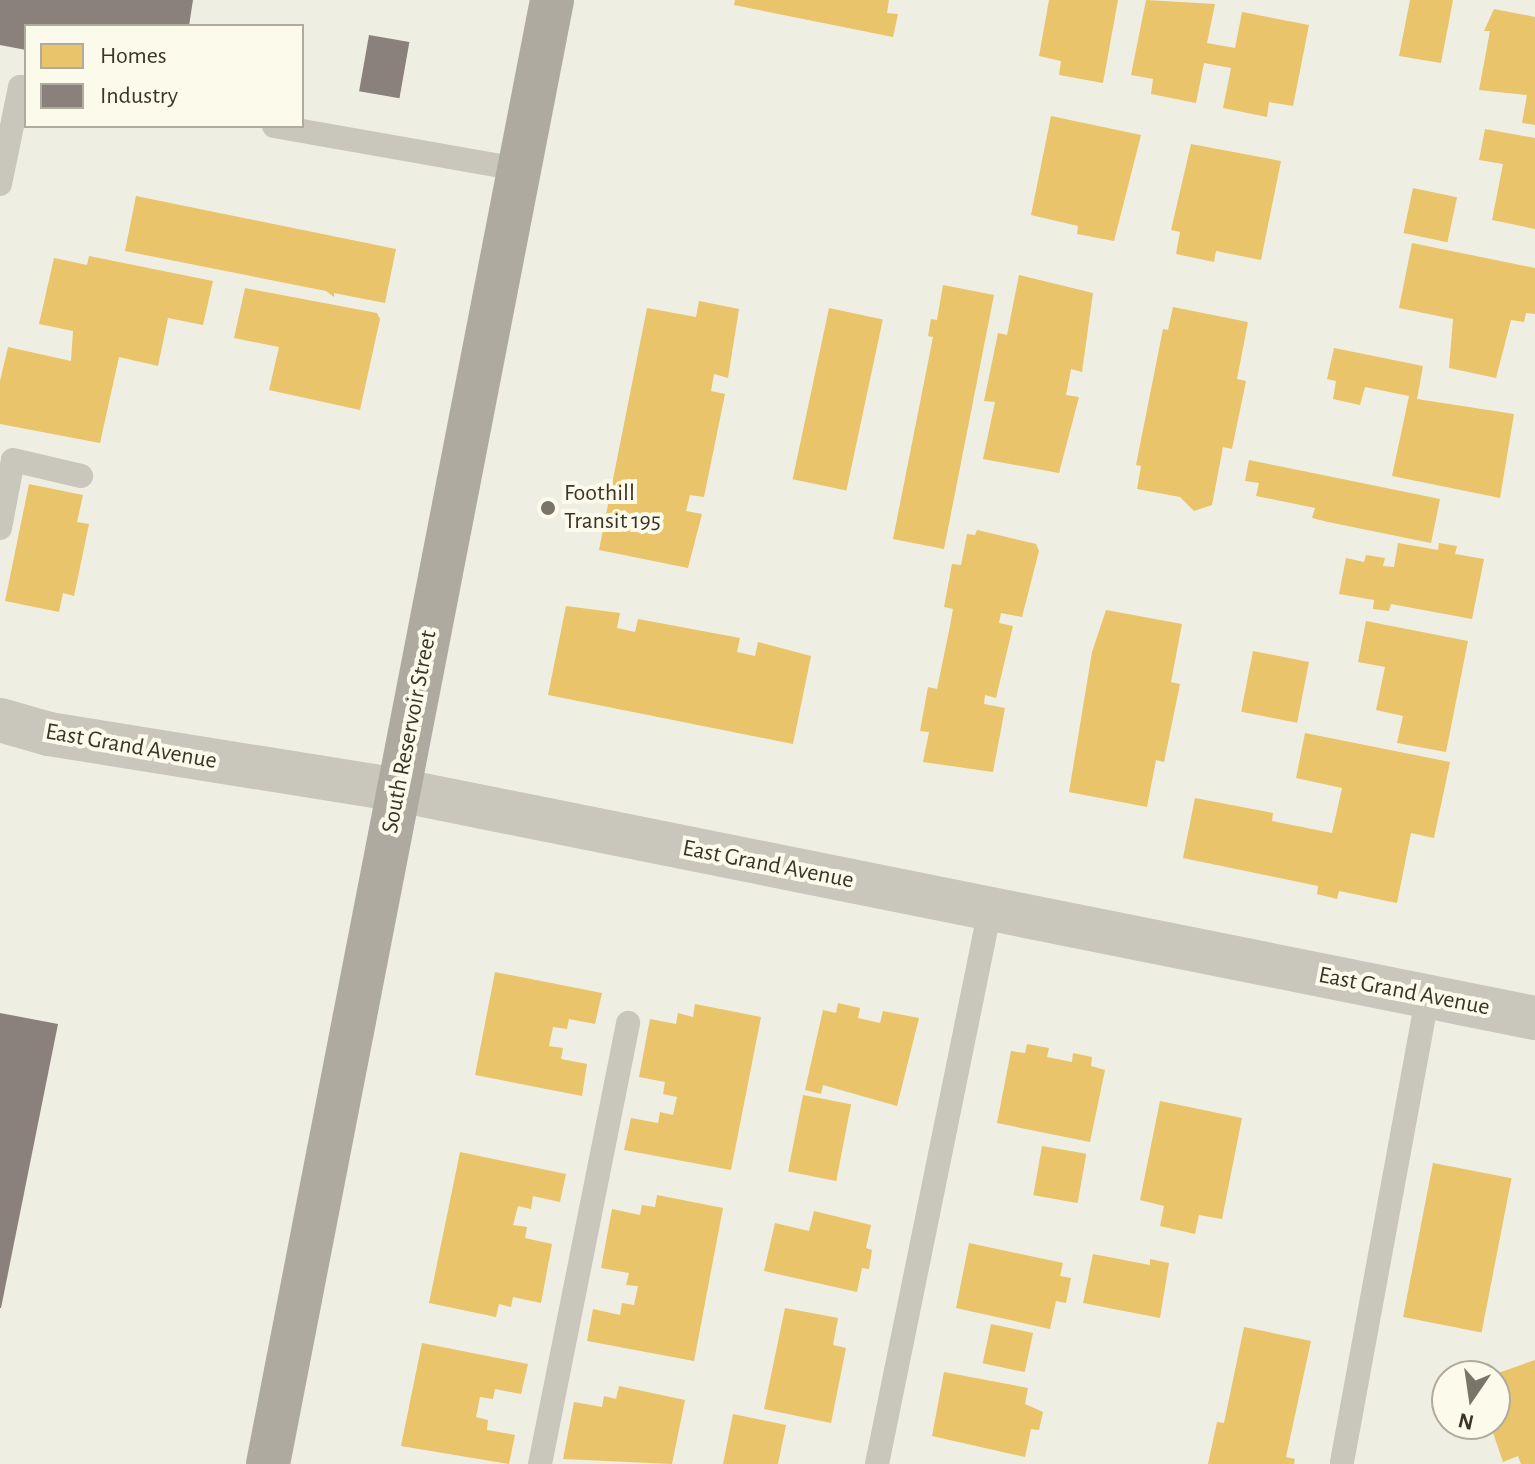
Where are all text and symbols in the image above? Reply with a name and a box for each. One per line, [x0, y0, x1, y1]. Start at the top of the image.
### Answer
legend [24, 24, 304, 128]
text: Homes [100, 44, 167, 68]
text: Industry [100, 84, 178, 108]
place label: Foothill Transit 195 [564, 480, 661, 536]
marker: Foothill Transit 195 [539, 499, 557, 517]
street label: South Reservoir Street [376, 628, 444, 836]
street label: East Grand Avenue [43, 718, 219, 776]
street label: East Grand Avenue [680, 834, 856, 896]
street label: East Grand Avenue [1316, 961, 1492, 1023]
north arrow [1431, 1360, 1511, 1440]
text: N [1456, 1409, 1476, 1434]

